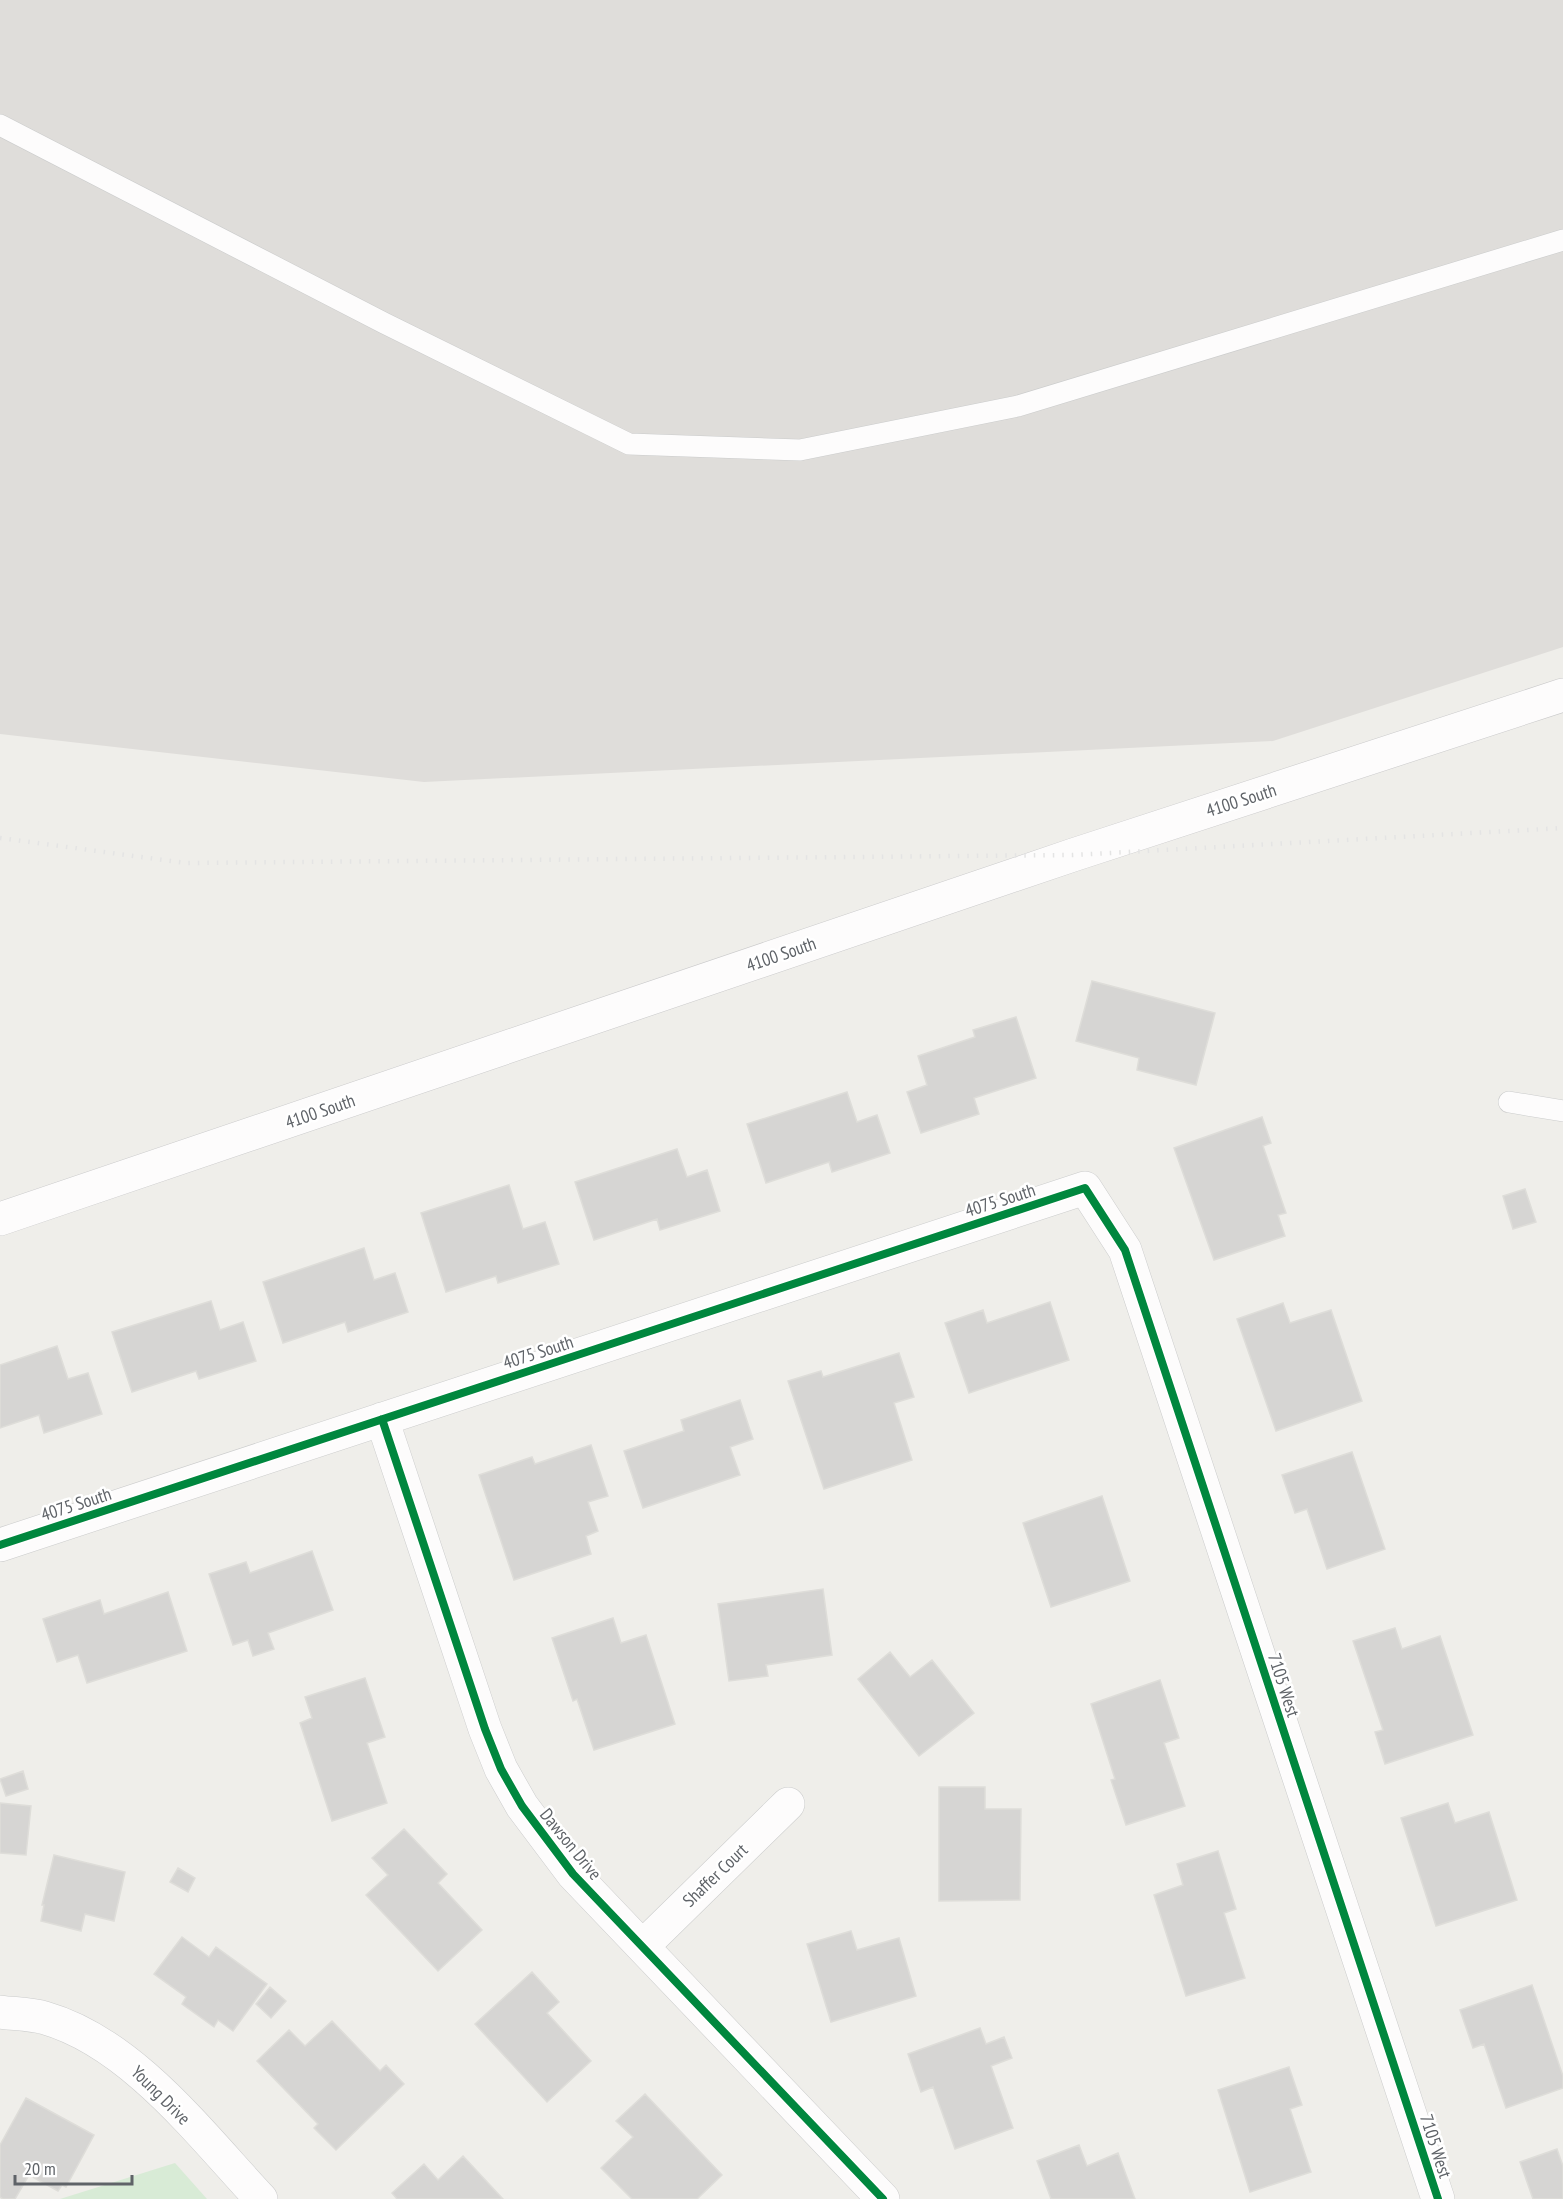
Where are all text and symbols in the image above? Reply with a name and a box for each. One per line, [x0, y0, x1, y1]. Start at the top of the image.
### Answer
street label: 4100 South [1203, 778, 1279, 822]
street label: 4100 South [743, 931, 819, 977]
street label: 4100 South [282, 1088, 358, 1134]
street label: 4075 South [962, 1178, 1038, 1222]
street label: 4075 South [500, 1330, 576, 1374]
street label: 4075 South [38, 1482, 114, 1526]
street label: 7105 West [1263, 1650, 1305, 1720]
street label: Dawson Drive [535, 1804, 607, 1884]
street label: Shaffer Court [678, 1838, 752, 1912]
street label: Young Drive [126, 2060, 196, 2130]
street label: 7105 West [1415, 2111, 1457, 2181]
scale bar [15, 2148, 132, 2186]
text: 20 m [24, 2157, 56, 2180]

